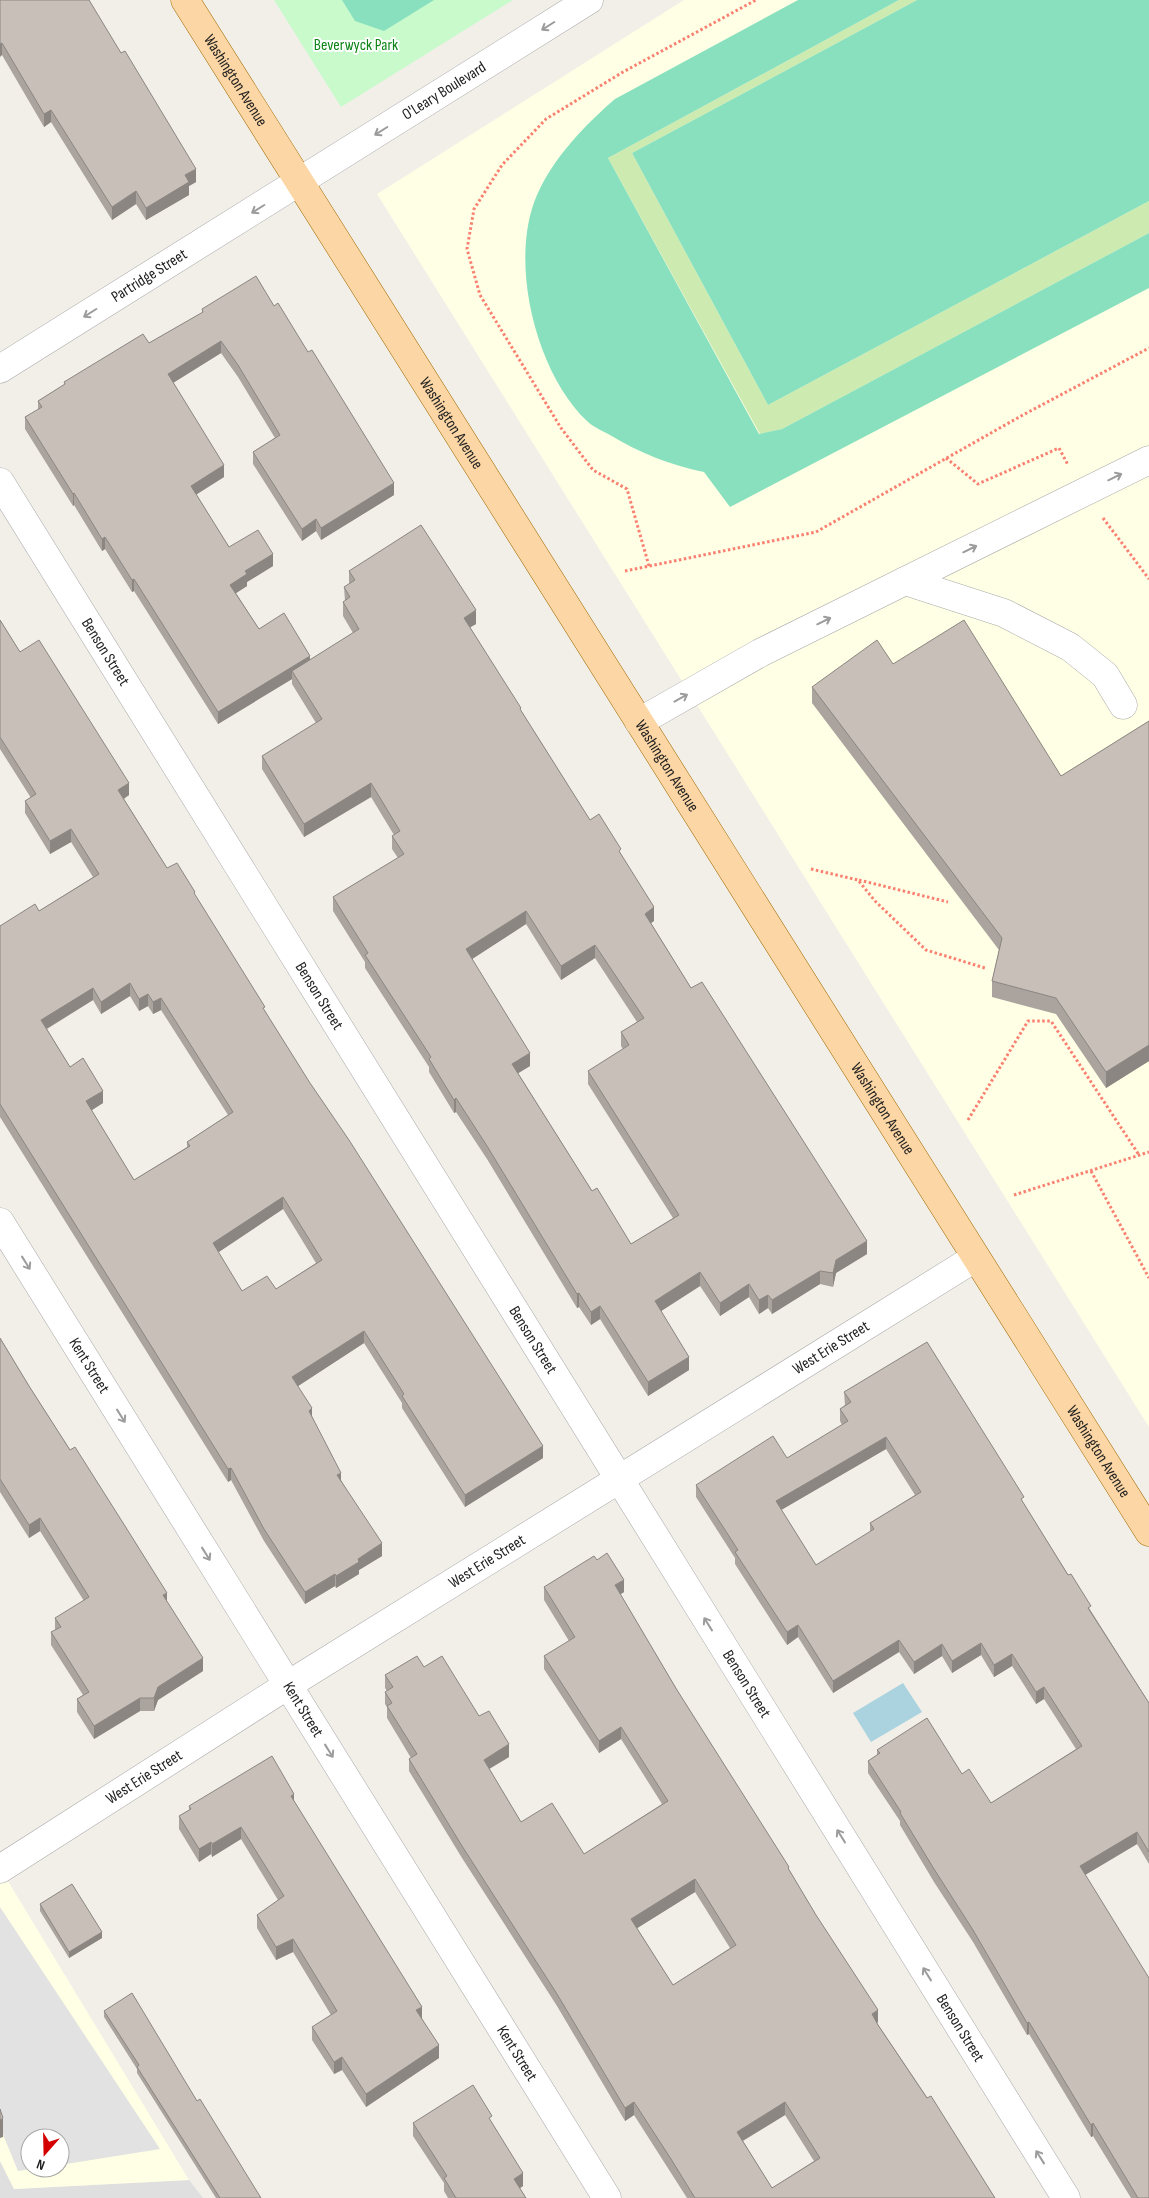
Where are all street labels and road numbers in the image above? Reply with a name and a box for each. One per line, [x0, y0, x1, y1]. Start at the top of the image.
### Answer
street label: Washington Avenue [200, 31, 272, 130]
street label: O'Leary Boulevard [399, 57, 489, 124]
street label: Partridge Street [108, 245, 191, 306]
street label: Washington Avenue [415, 374, 487, 473]
street label: Benson Street [77, 615, 134, 689]
street label: Washington Avenue [631, 717, 703, 815]
street label: Benson Street [291, 959, 347, 1033]
street label: Washington Avenue [847, 1059, 919, 1158]
street label: Benson Street [505, 1303, 561, 1377]
street label: West Erie Street [789, 1317, 873, 1379]
street label: Kent Street [65, 1334, 114, 1397]
street label: Washington Avenue [1062, 1402, 1134, 1501]
street label: West Erie Street [445, 1530, 529, 1592]
street label: Benson Street [719, 1647, 775, 1721]
street label: Kent Street [279, 1678, 328, 1741]
street label: West Erie Street [102, 1746, 186, 1808]
street label: Benson Street [932, 1991, 989, 2065]
street label: Kent Street [493, 2022, 541, 2085]

